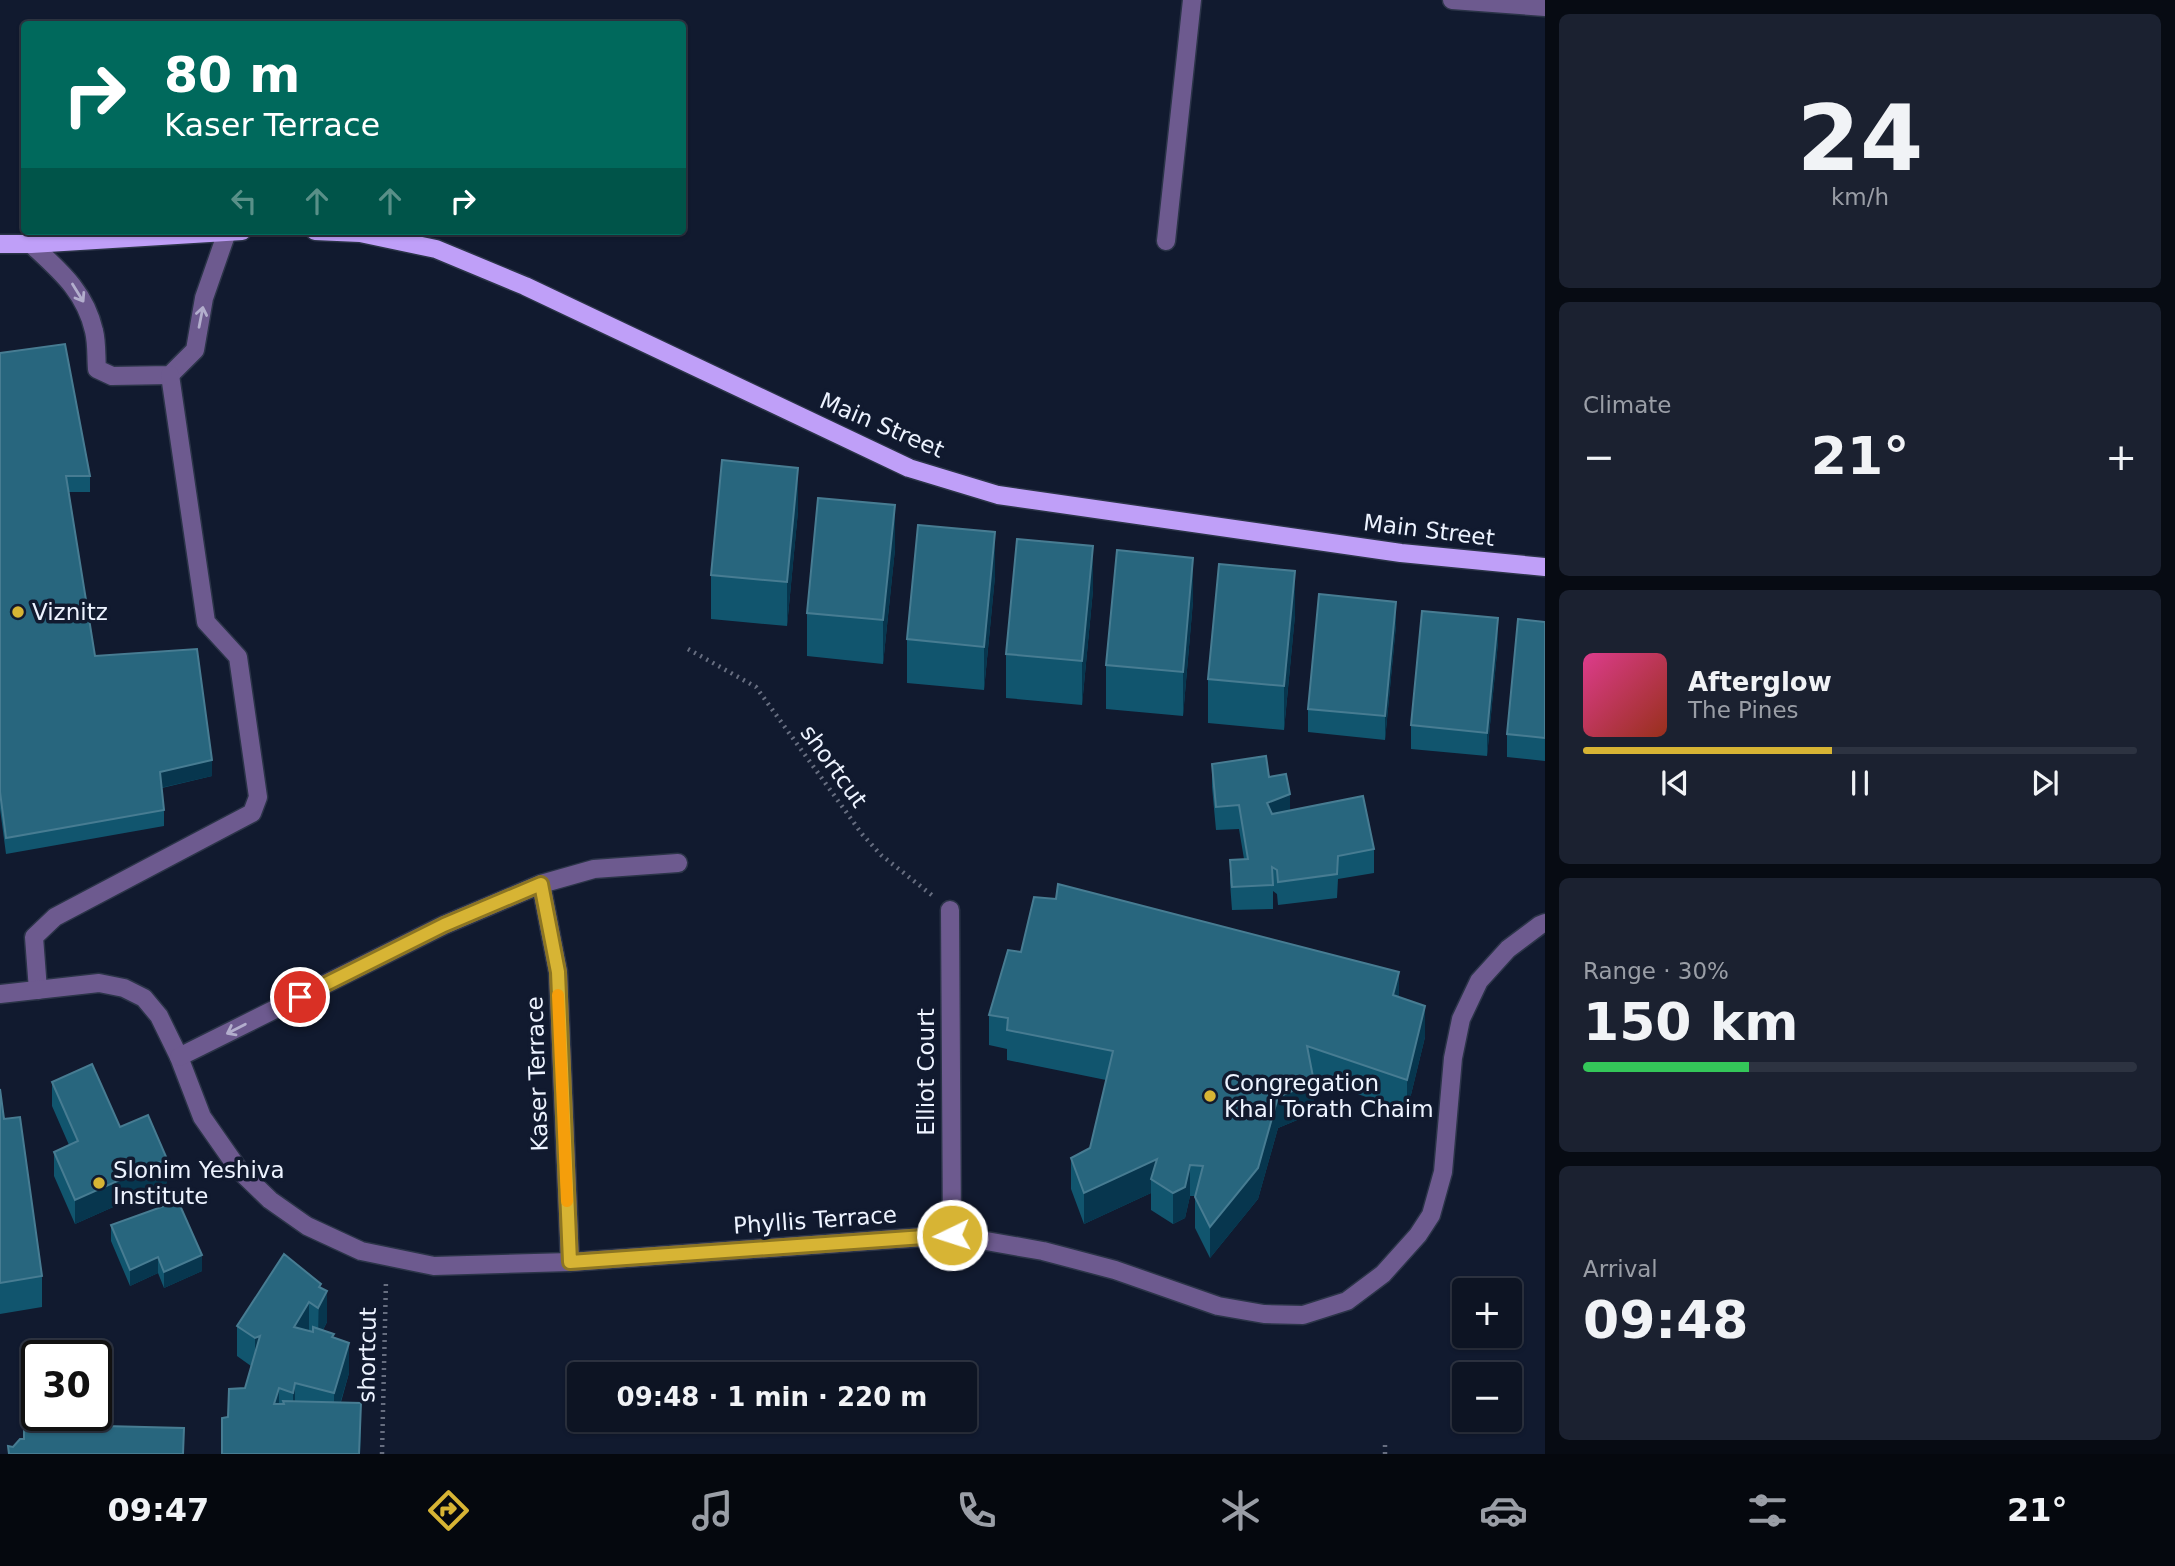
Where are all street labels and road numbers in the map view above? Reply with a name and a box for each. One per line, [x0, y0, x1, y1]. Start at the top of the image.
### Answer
street label: Main Street [816, 387, 948, 463]
street label: Main Street [1362, 509, 1496, 551]
street label: shortcut [795, 720, 873, 812]
street label: Kaser Terrace [521, 996, 553, 1152]
street label: Elliot Court [913, 1008, 939, 1136]
street label: Phyllis Terrace [732, 1201, 898, 1239]
street label: shortcut [353, 1307, 381, 1403]

